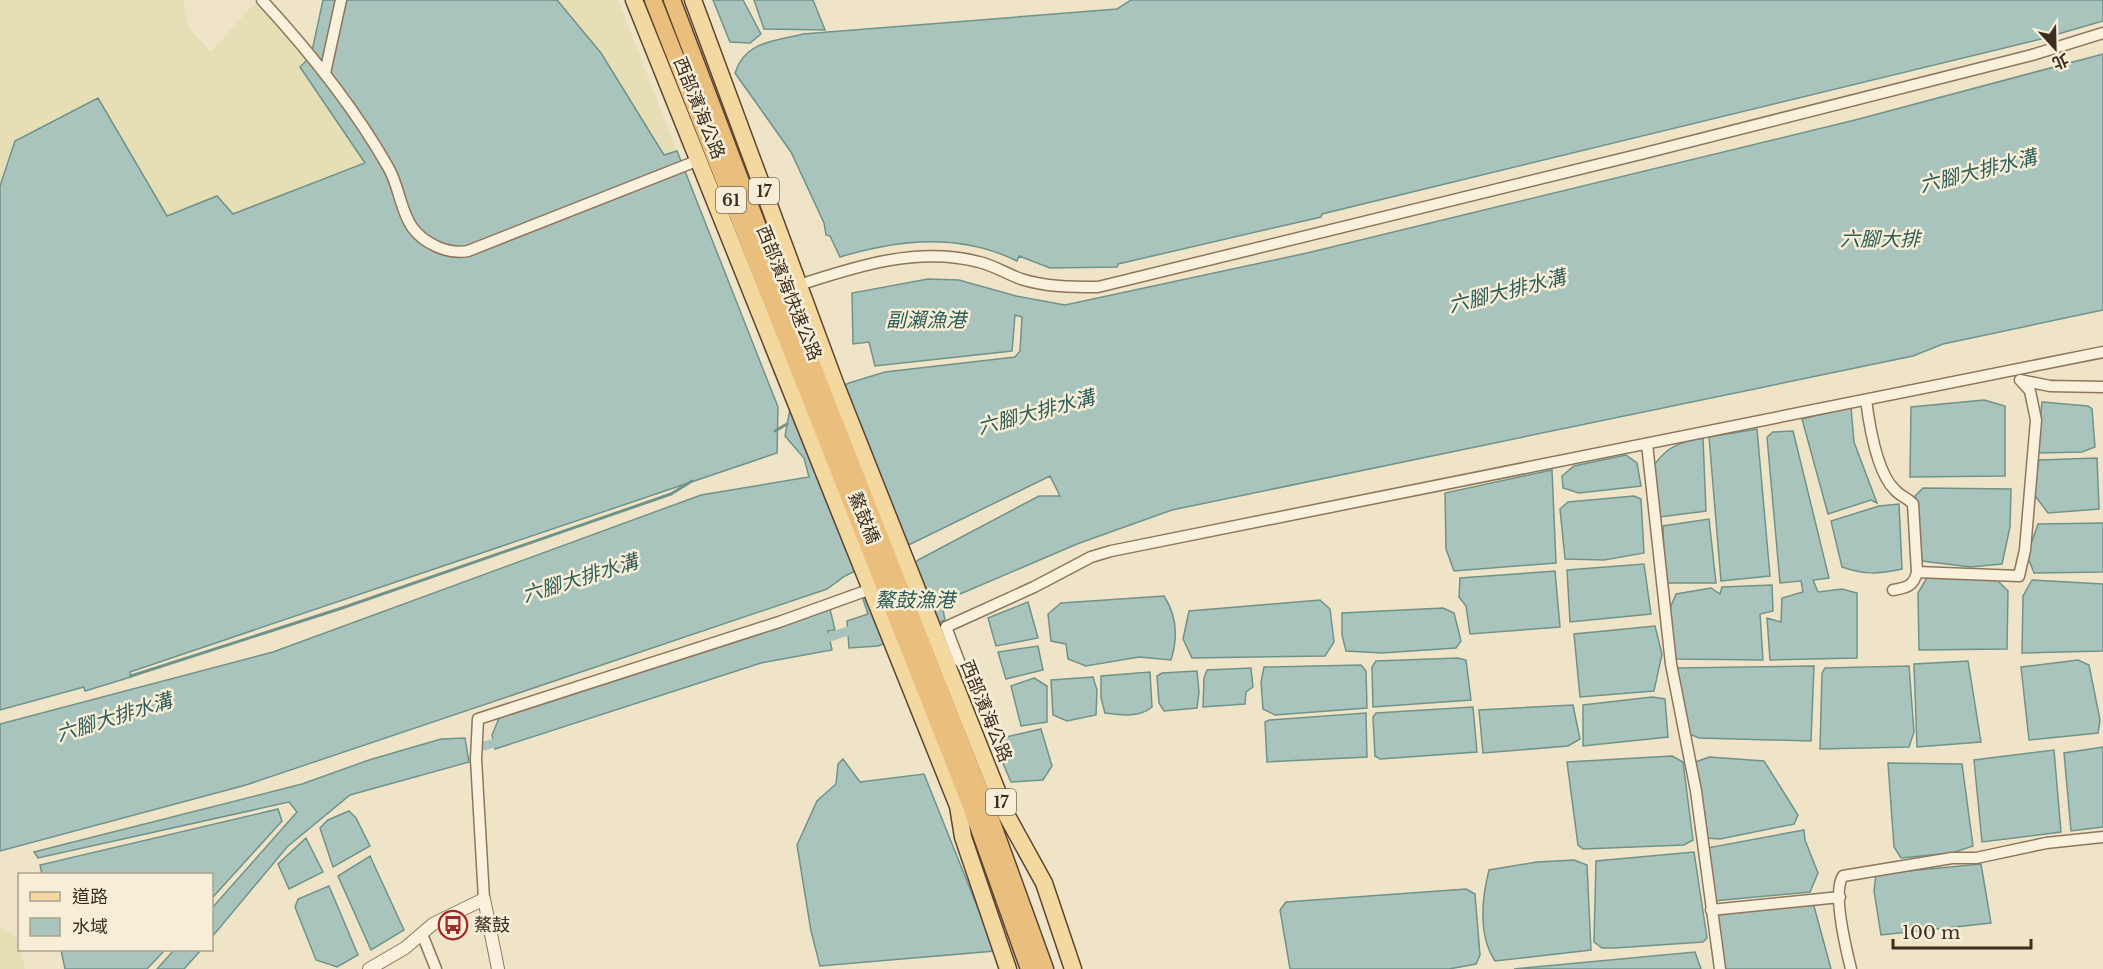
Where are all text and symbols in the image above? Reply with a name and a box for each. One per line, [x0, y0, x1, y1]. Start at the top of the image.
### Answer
north arrow [2025, 18, 2085, 78]
text: 北 [2049, 50, 2072, 74]
street label: 西部濱海公路 [669, 54, 729, 162]
water label: 六腳大排水溝 [1917, 144, 2042, 197]
road number: 17 [749, 178, 779, 204]
road number: 61 [716, 187, 746, 213]
street label: 西部濱海快速公路 [752, 222, 826, 364]
water label: 六腳大排 [1840, 227, 1923, 251]
water label: 六腳大排水溝 [1446, 264, 1571, 317]
water label: 副瀨漁港 [886, 308, 969, 332]
water label: 六腳大排水溝 [975, 384, 1100, 439]
street label: 鰲鼓橋 [844, 489, 884, 547]
water label: 六腳大排水溝 [519, 548, 644, 607]
water label: 鰲鼓漁港 [875, 588, 958, 612]
street label: 西部濱海公路 [956, 657, 1016, 765]
water label: 六腳大排水溝 [53, 687, 178, 746]
road number: 17 [986, 789, 1016, 815]
legend [18, 873, 213, 951]
text: 道路 [72, 886, 108, 908]
bus stop icon: 鰲鼓 [437, 909, 469, 941]
scale bar [1893, 912, 2031, 950]
place label: 鰲鼓 [474, 914, 510, 936]
text: 水域 [72, 916, 108, 938]
text: 100 m [1902, 922, 1960, 944]

